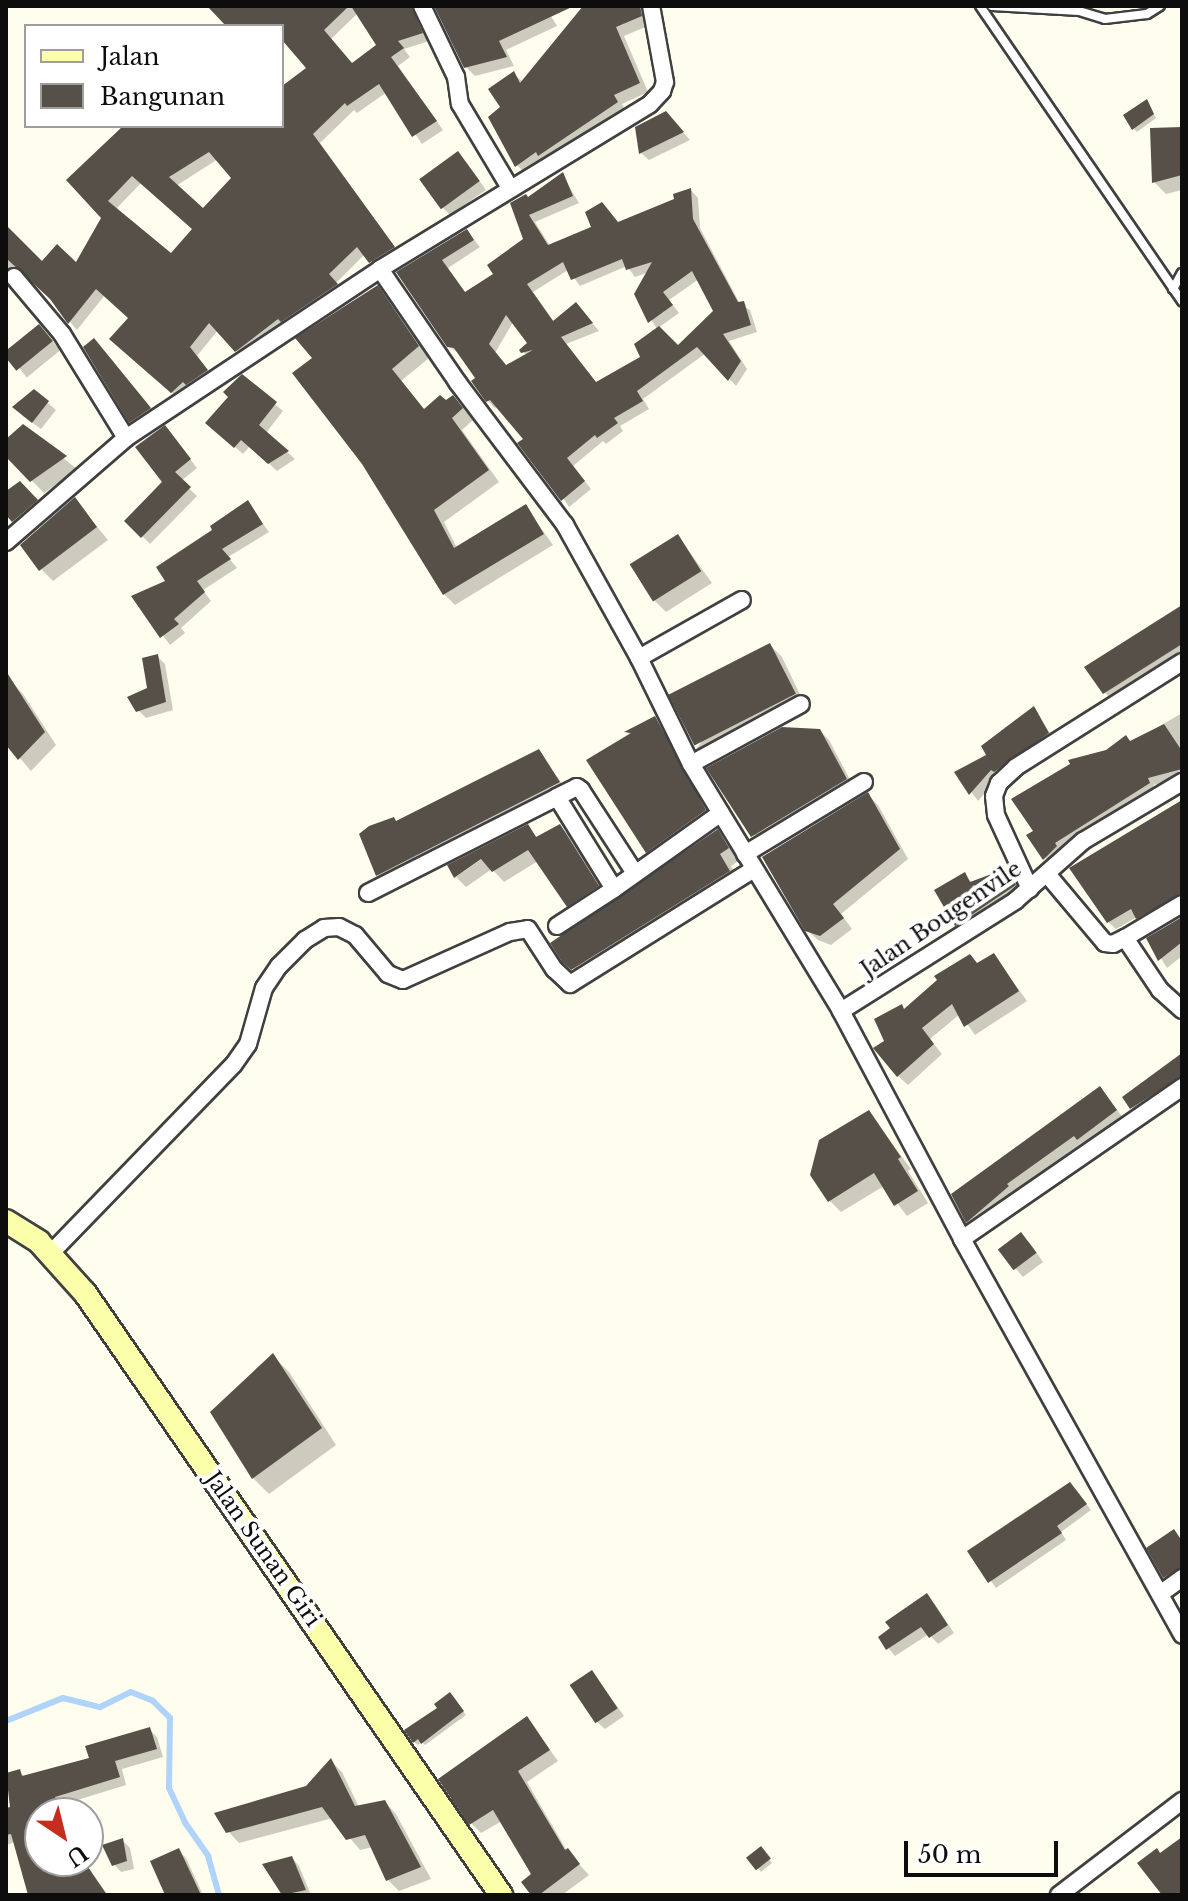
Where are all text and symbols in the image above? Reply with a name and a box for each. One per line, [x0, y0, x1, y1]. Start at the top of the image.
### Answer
legend [24, 24, 284, 128]
text: Jalan [100, 42, 160, 71]
text: Bangunan [100, 82, 225, 111]
street label: Jalan Bougenvile [856, 855, 1026, 983]
street label: Jalan Sunan Giri [200, 1466, 326, 1632]
north arrow [24, 1797, 104, 1877]
scale bar [908, 1825, 1062, 1875]
text: U [61, 1839, 93, 1872]
text: 50 m [918, 1840, 981, 1869]

